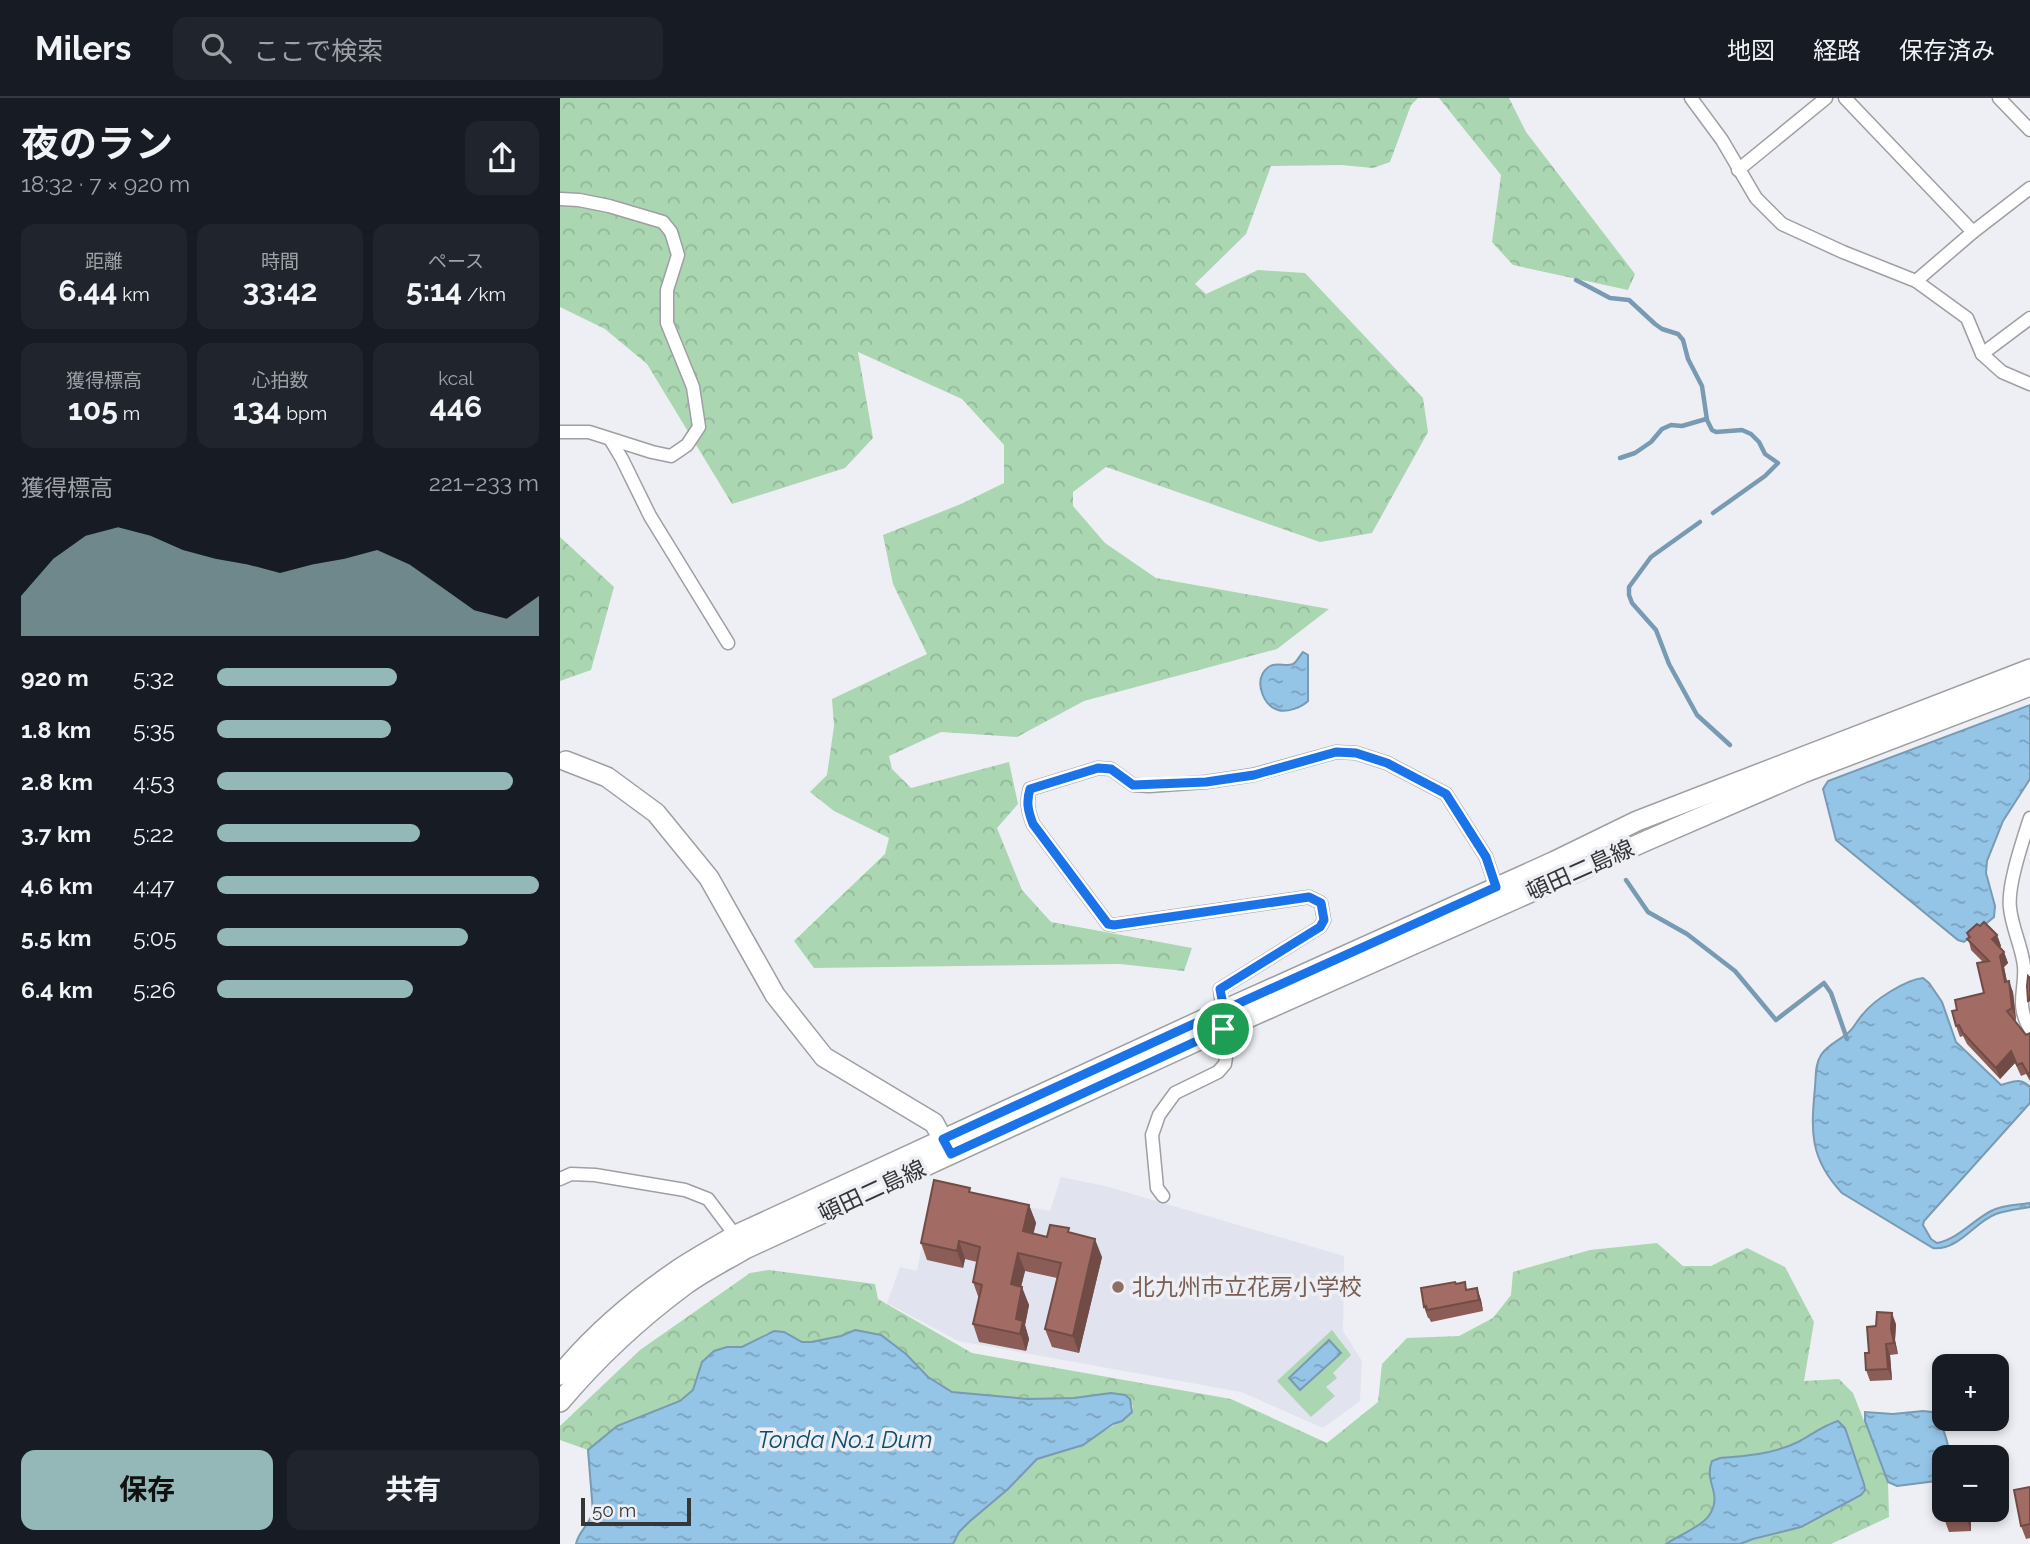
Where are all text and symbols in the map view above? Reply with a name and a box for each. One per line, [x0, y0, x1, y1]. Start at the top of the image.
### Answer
search box [173, 17, 663, 80]
text: Milers [35, 29, 131, 68]
icon: search [197, 29, 235, 67]
text: ここで検索 [253, 36, 383, 66]
text: 地図 [1727, 36, 1775, 65]
text: 経路 [1813, 36, 1861, 65]
text: 保存済み [1899, 36, 1995, 65]
text: 夜のラン [21, 121, 173, 166]
button: share [465, 121, 539, 195]
text: 18:32 · 7 × 920 m [21, 170, 190, 197]
text: 距離 [85, 250, 123, 272]
text: 時間 [261, 250, 299, 272]
text: ペース [428, 250, 484, 272]
text: 6.44 [58, 273, 117, 308]
text: 33:42 [243, 273, 317, 308]
text: 5:14 [406, 273, 462, 308]
text: km [117, 283, 150, 305]
text: /km [462, 283, 506, 305]
text: kcal [438, 367, 474, 389]
text: 獲得標高 [66, 369, 142, 391]
text: 心拍数 [251, 369, 309, 391]
text: 446 [430, 389, 482, 424]
text: 105 [68, 392, 118, 427]
text: 134 [233, 392, 281, 427]
text: m [118, 402, 140, 424]
text: bpm [281, 402, 327, 424]
text: 221–233 m [429, 469, 539, 496]
text: 獲得標高 [21, 474, 113, 501]
text: 920 m [21, 664, 89, 691]
text: 5:32 [133, 664, 174, 691]
text: 1.8 km [21, 716, 91, 743]
text: 5:35 [133, 716, 175, 743]
text: 2.8 km [21, 768, 93, 795]
text: 4:53 [133, 768, 175, 795]
text: 3.7 km [21, 820, 91, 847]
text: 5:22 [133, 820, 174, 847]
street label: 頓田二島線 [1522, 834, 1638, 905]
text: 4.6 km [21, 872, 93, 899]
text: 4:47 [133, 872, 175, 899]
text: 5.5 km [21, 924, 91, 951]
text: 5:05 [133, 924, 176, 951]
text: 6.4 km [21, 976, 93, 1003]
text: 5:26 [133, 976, 176, 1003]
pin [1193, 999, 1253, 1059]
icon: arrive [1204, 1010, 1242, 1048]
street label: 頓田二島線 [814, 1154, 930, 1227]
place label: 北九州市立花房小学校 [1132, 1273, 1362, 1300]
marker: 北九州市立花房小学校 [1110, 1279, 1126, 1295]
map controls [1932, 1354, 2009, 1522]
button: + [1932, 1354, 2009, 1431]
water label: Tonda No.1 Dum [757, 1425, 933, 1454]
button: − [1932, 1445, 2009, 1522]
button: 保存 [21, 1450, 273, 1530]
button: 共有 [287, 1450, 539, 1530]
scale bar [581, 1495, 691, 1527]
text: 50 m [592, 1499, 636, 1521]

